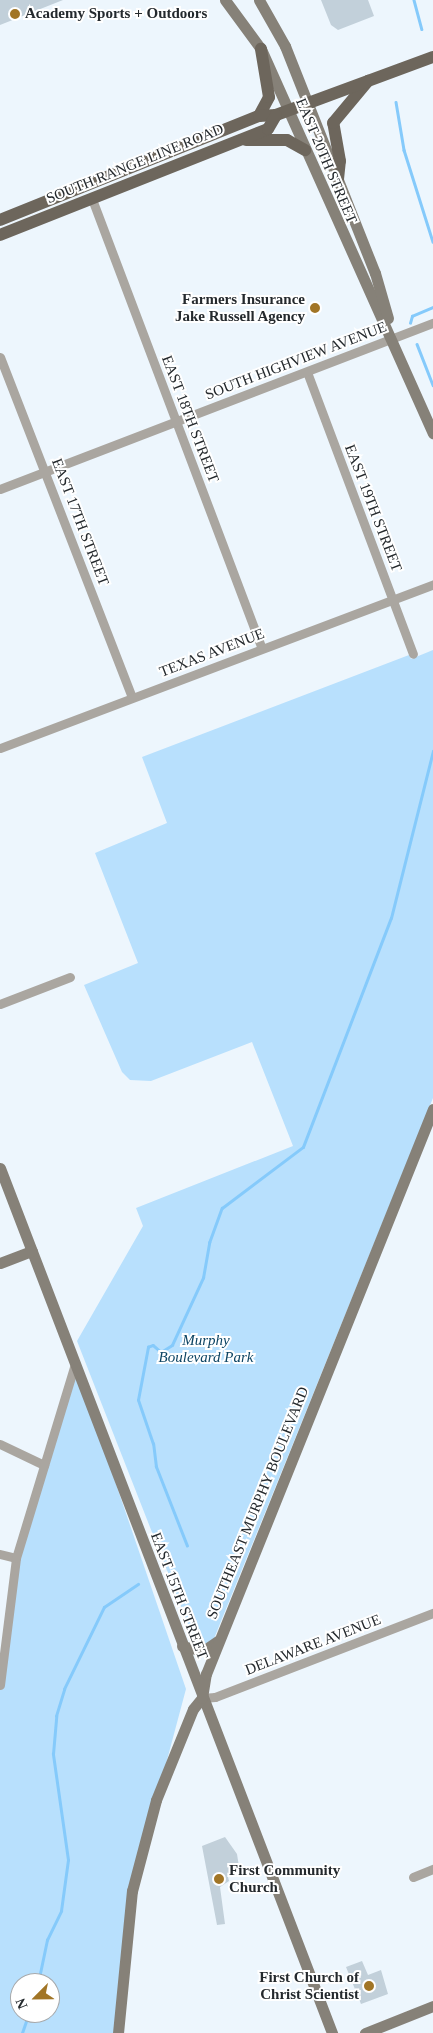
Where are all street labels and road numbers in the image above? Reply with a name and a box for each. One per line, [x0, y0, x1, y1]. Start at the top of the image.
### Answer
street label: EAST 20TH STREET [291, 95, 361, 227]
street label: SOUTH RANGE LINE ROAD [44, 120, 226, 208]
street label: SOUTH HIGHVIEW AVENUE [202, 318, 390, 404]
street label: EAST 18TH STREET [157, 353, 223, 485]
street label: EAST 19TH STREET [340, 442, 406, 574]
street label: EAST 17TH STREET [47, 456, 113, 588]
street label: TEXAS AVENUE [157, 625, 267, 681]
street label: SOUTHEAST MURPHY BOULEVARD [203, 1384, 313, 1622]
street label: EAST 15TH STREET [146, 1530, 212, 1662]
street label: DELAWARE AVENUE [242, 1611, 384, 1679]

